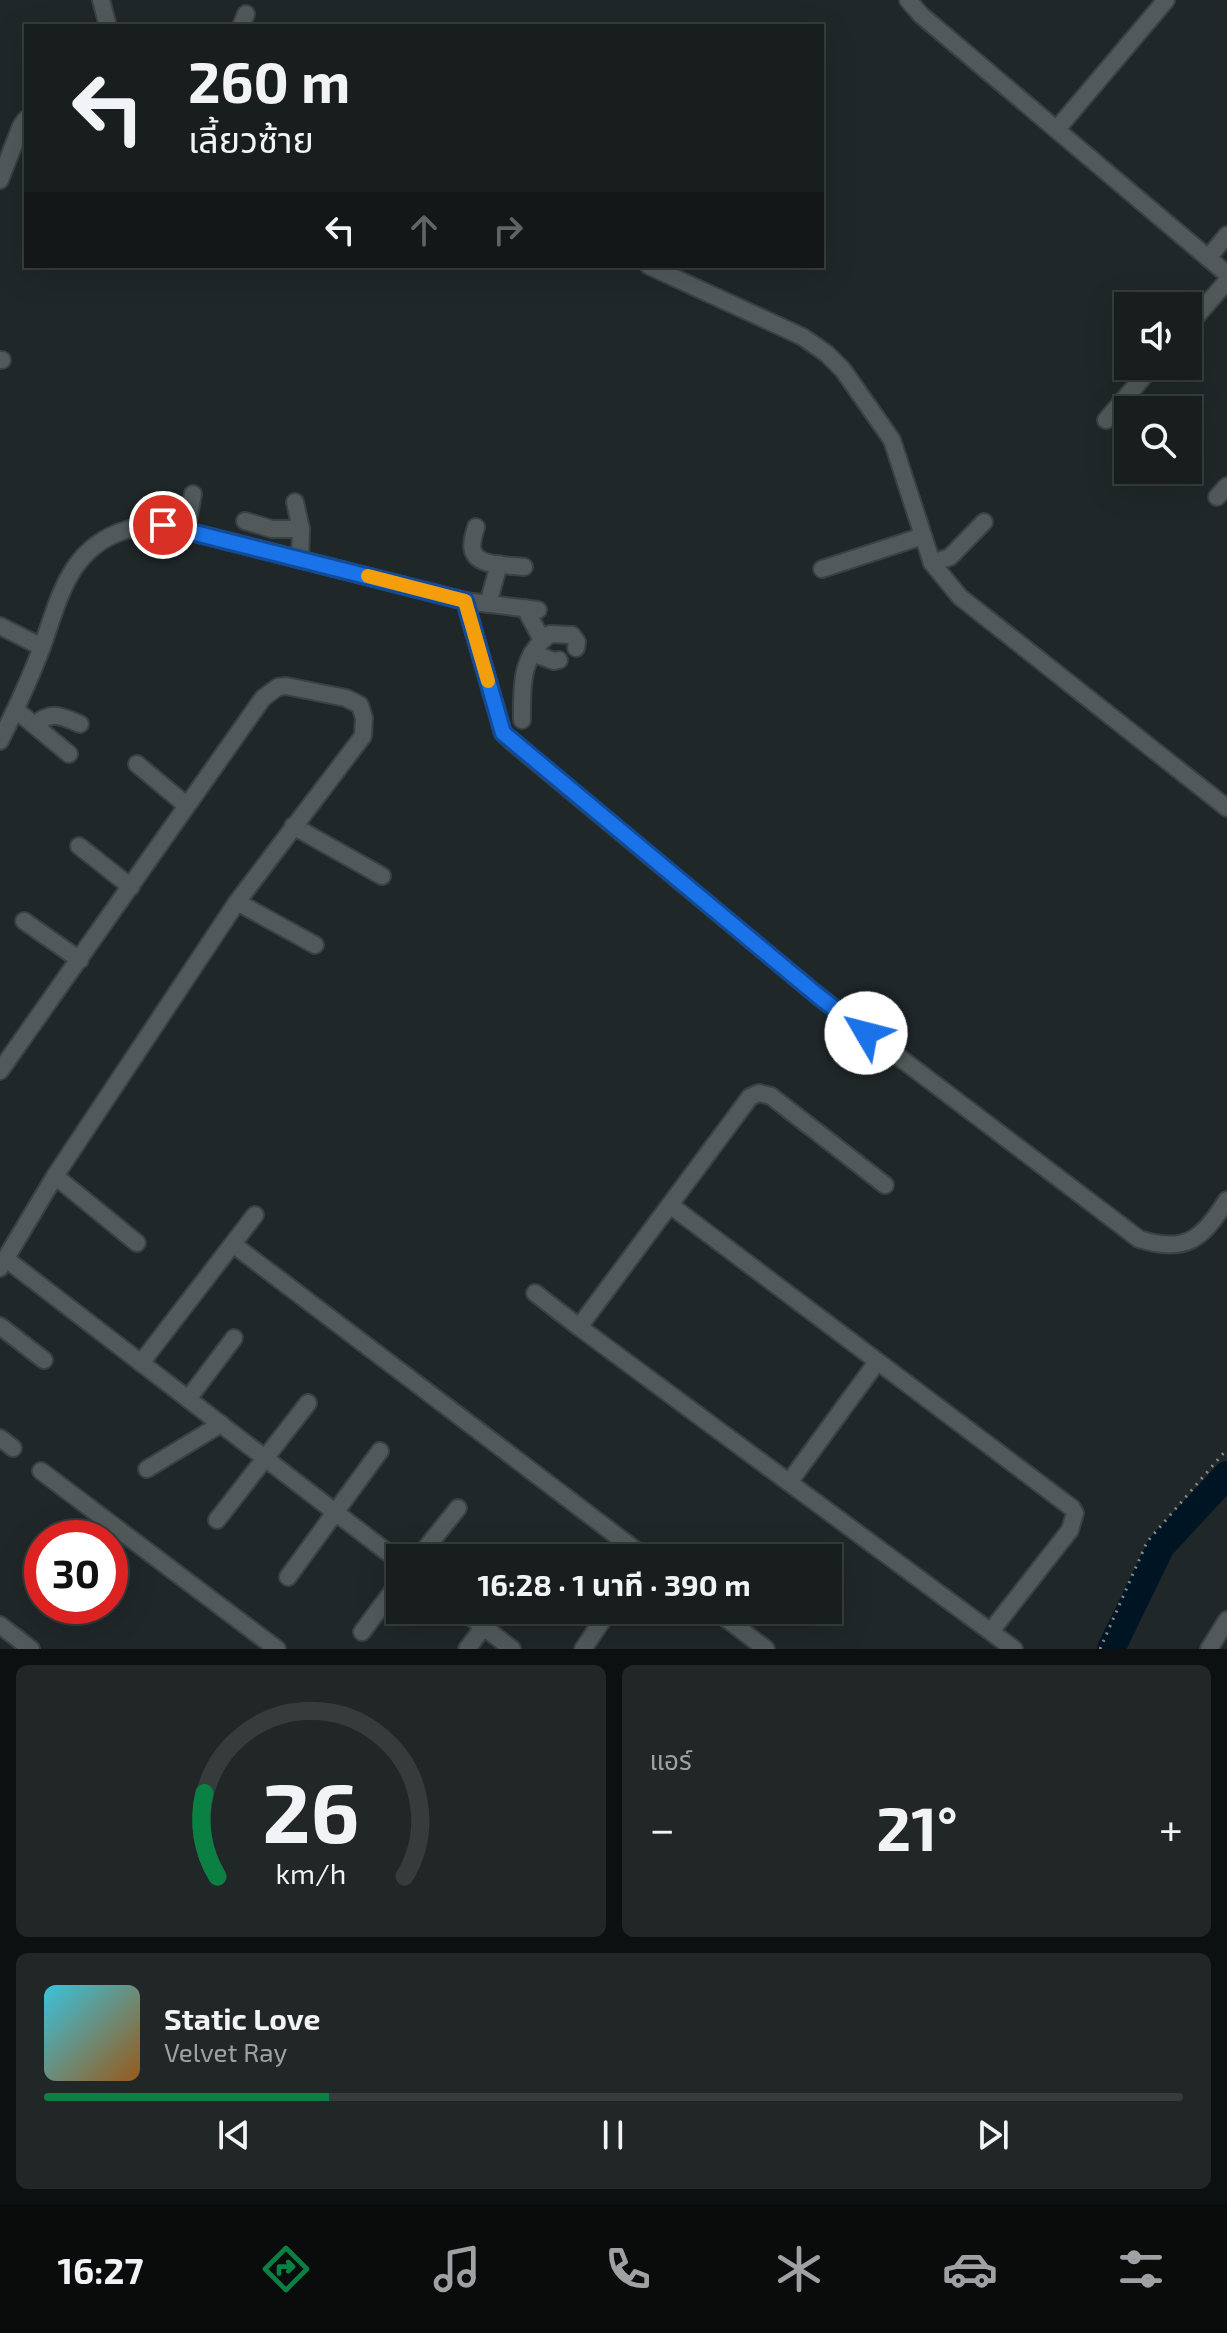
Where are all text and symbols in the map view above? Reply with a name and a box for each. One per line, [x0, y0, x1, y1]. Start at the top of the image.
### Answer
text: 260 m [188, 47, 350, 114]
icon: left [56, 56, 160, 160]
text: เลี้ยวซ้าย [188, 117, 314, 160]
icon: left [318, 208, 362, 252]
icon: ahead [402, 208, 446, 252]
icon: right [486, 208, 530, 252]
map controls [1114, 292, 1202, 484]
button: sound [1114, 292, 1202, 380]
button: search [1114, 396, 1202, 484]
pin [129, 491, 197, 559]
icon: arrive [141, 503, 185, 547]
position arrow [824, 991, 908, 1075]
speed limit sign: 30 [24, 1520, 128, 1624]
text: 16:28 · 1 นาที · 390 m [477, 1566, 751, 1602]
text: แอร์ [650, 1744, 692, 1775]
text: 26 [262, 1760, 359, 1860]
text: 21° [876, 1791, 958, 1863]
text: − [650, 1801, 675, 1854]
text: + [1159, 1801, 1183, 1854]
text: km/h [275, 1855, 346, 1890]
text: Static Love [164, 2000, 320, 2036]
text: Velvet Ray [164, 2036, 287, 2067]
icon: previous [212, 2113, 256, 2157]
icon: pause [591, 2113, 635, 2157]
icon: next [971, 2113, 1015, 2157]
icon: directions [258, 2241, 314, 2297]
icon: music [429, 2241, 485, 2297]
icon: phone [600, 2241, 656, 2297]
icon: climate [771, 2241, 827, 2297]
icon: car [942, 2241, 998, 2297]
icon: filters [1113, 2241, 1169, 2297]
text: 16:27 [58, 2248, 143, 2291]

